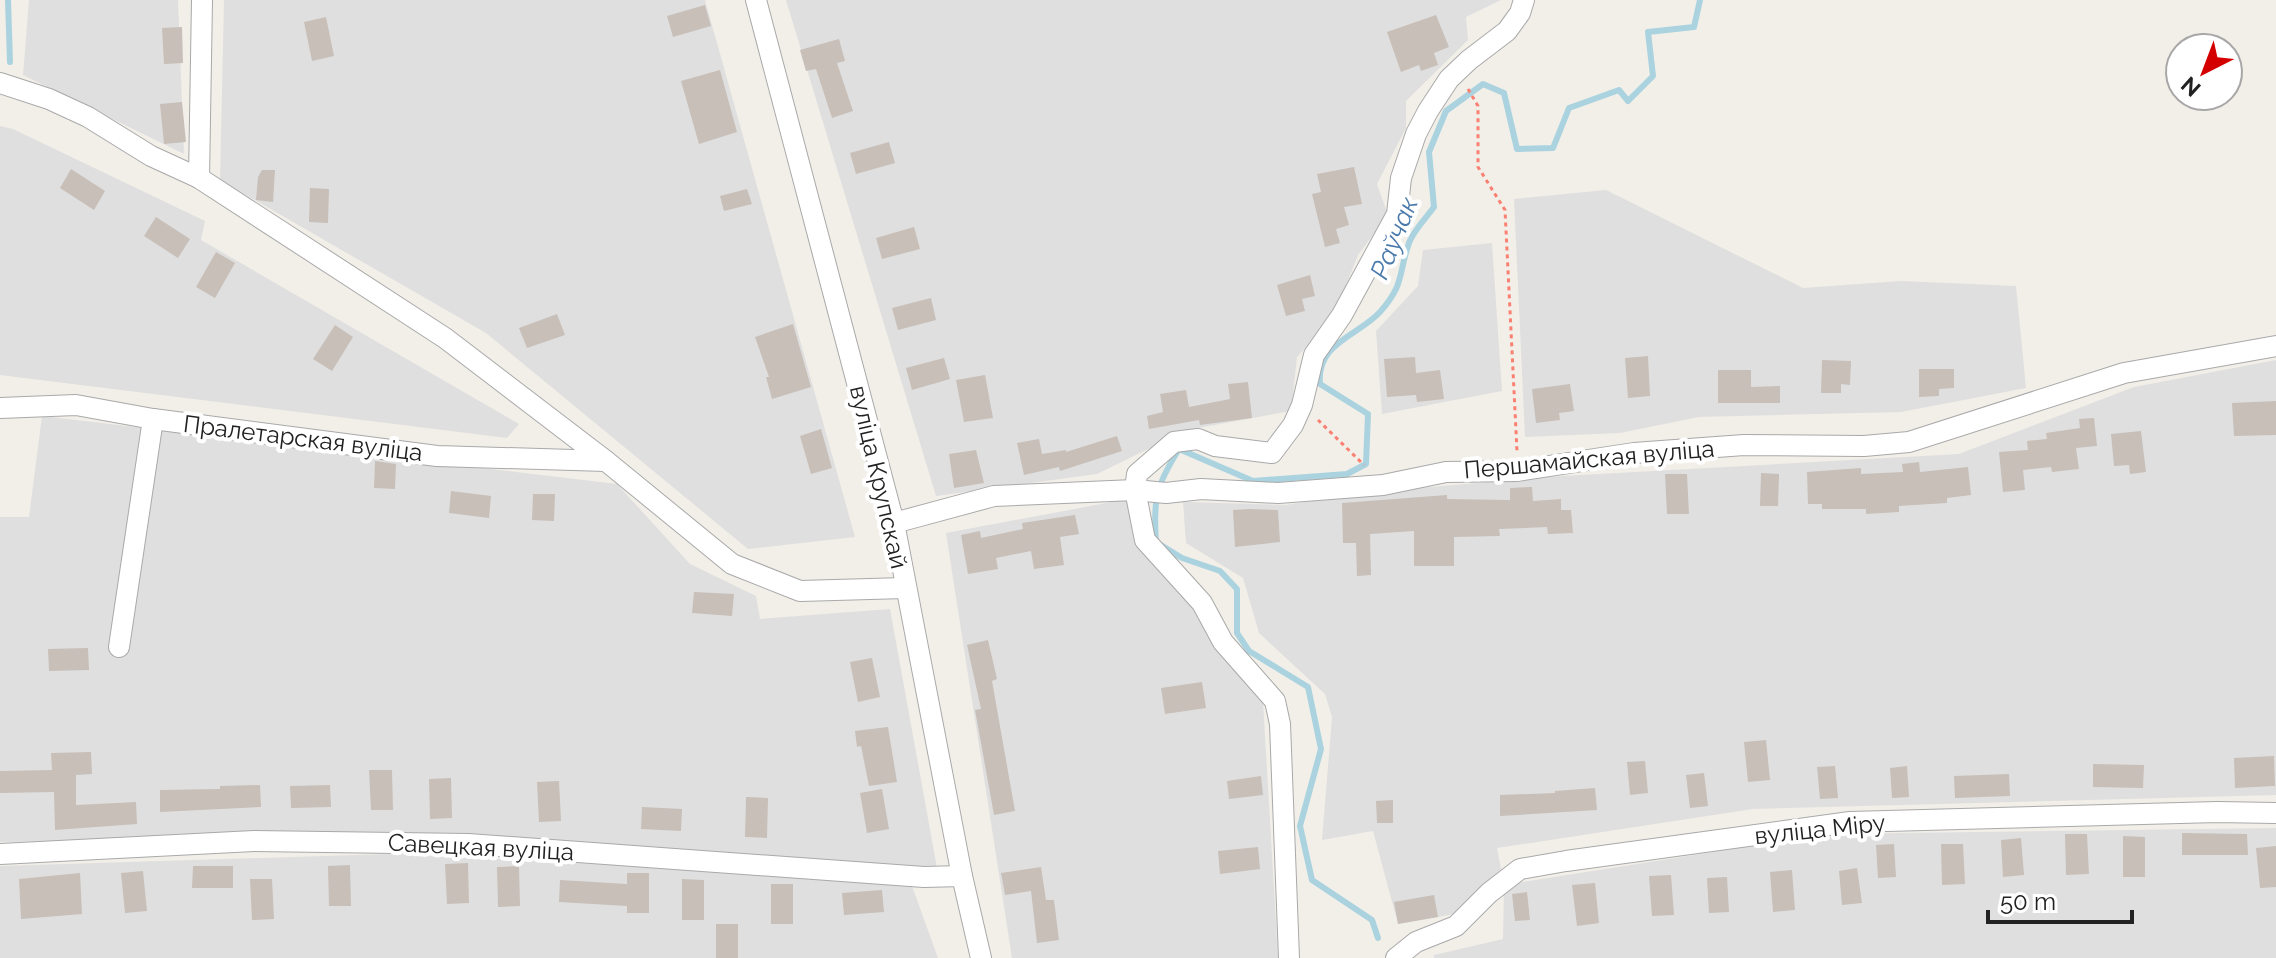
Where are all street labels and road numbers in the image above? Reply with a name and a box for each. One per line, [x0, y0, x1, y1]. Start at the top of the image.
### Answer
street label: вуліца Крупскай [844, 383, 914, 571]
street label: Пралетарская вуліца [182, 409, 424, 467]
street label: Першамайская вуліца [1463, 434, 1715, 484]
street label: вуліца Міру [1753, 808, 1887, 850]
street label: Савецкая вуліца [387, 828, 575, 866]

